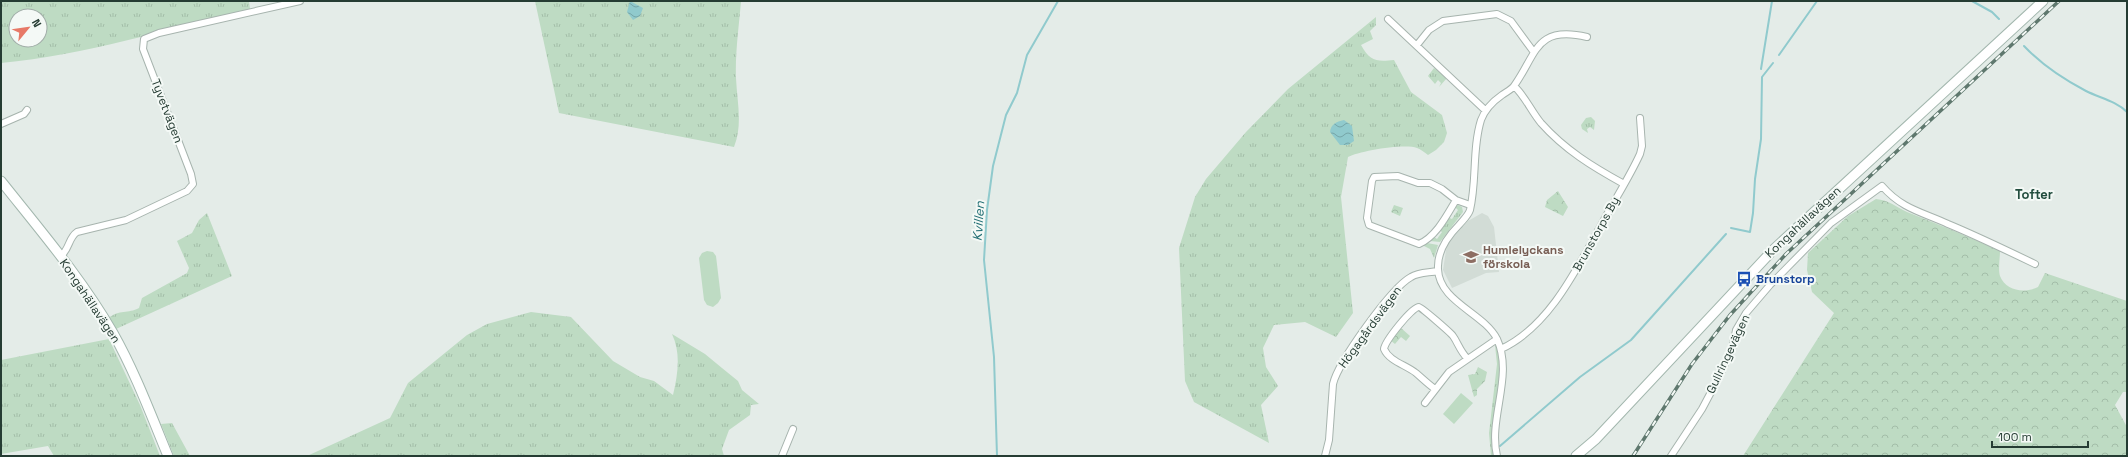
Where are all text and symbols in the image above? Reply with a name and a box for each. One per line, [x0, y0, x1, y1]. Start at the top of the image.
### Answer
north arrow [8, 8, 48, 48]
text: N [29, 17, 45, 30]
street label: Tyvetvägen [147, 77, 187, 145]
street label: Kongahällavägen [1762, 183, 1844, 261]
district label: Tofter [2015, 186, 2053, 203]
street label: Brunstorps By [1569, 194, 1623, 274]
water label: Kvillen [969, 200, 988, 241]
place label: Humlelyckans förskola [1483, 242, 1564, 272]
school or university icon: Humlelyckans förskola [1462, 248, 1480, 266]
street label: Kongahällavägen [56, 256, 124, 346]
bus stop icon: Brunstorp [1735, 270, 1753, 288]
place label: Brunstorp [1756, 271, 1815, 287]
street label: Högagårdsvägen [1335, 283, 1405, 371]
street label: Gullringevägen [1703, 312, 1753, 396]
scale bar [1992, 423, 2088, 449]
text: 100 m [1998, 429, 2032, 445]

